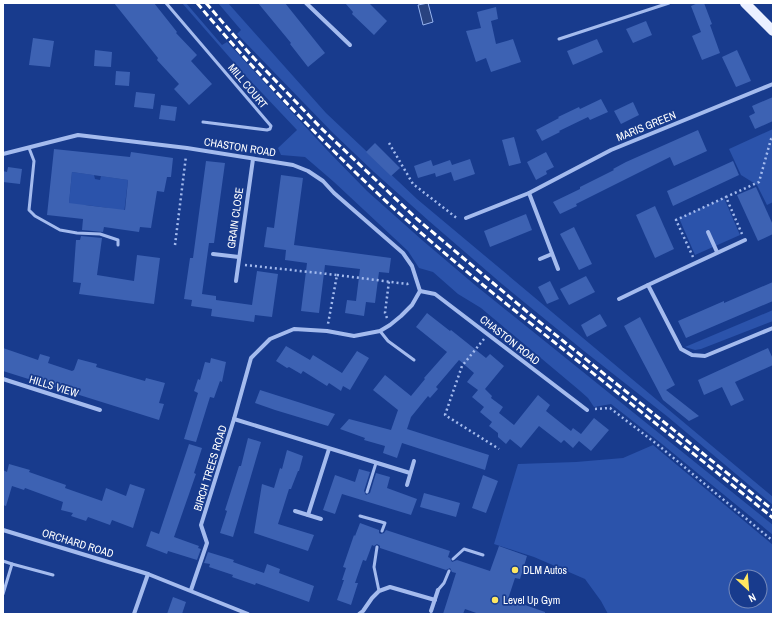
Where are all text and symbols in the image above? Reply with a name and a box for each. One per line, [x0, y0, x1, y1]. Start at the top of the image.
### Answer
street label: MILL COURT [225, 61, 271, 112]
street label: MARIS GREEN [614, 108, 678, 144]
street label: CHASTON ROAD [203, 134, 277, 160]
street label: GRAIN CLOSE [224, 186, 246, 250]
street label: CHASTON ROAD [477, 312, 543, 368]
street label: HILLS VIEW [28, 372, 81, 400]
street label: BIRCH TREES ROAD [190, 423, 230, 513]
street label: ORCHARD ROAD [40, 525, 116, 561]
place label: DLM Autos [523, 563, 568, 577]
marker: DLM Autos [510, 565, 520, 575]
north arrow [728, 569, 768, 609]
text: N [746, 590, 758, 606]
place label: Level Up Gym [503, 593, 560, 607]
marker: Level Up Gym [490, 595, 500, 605]

